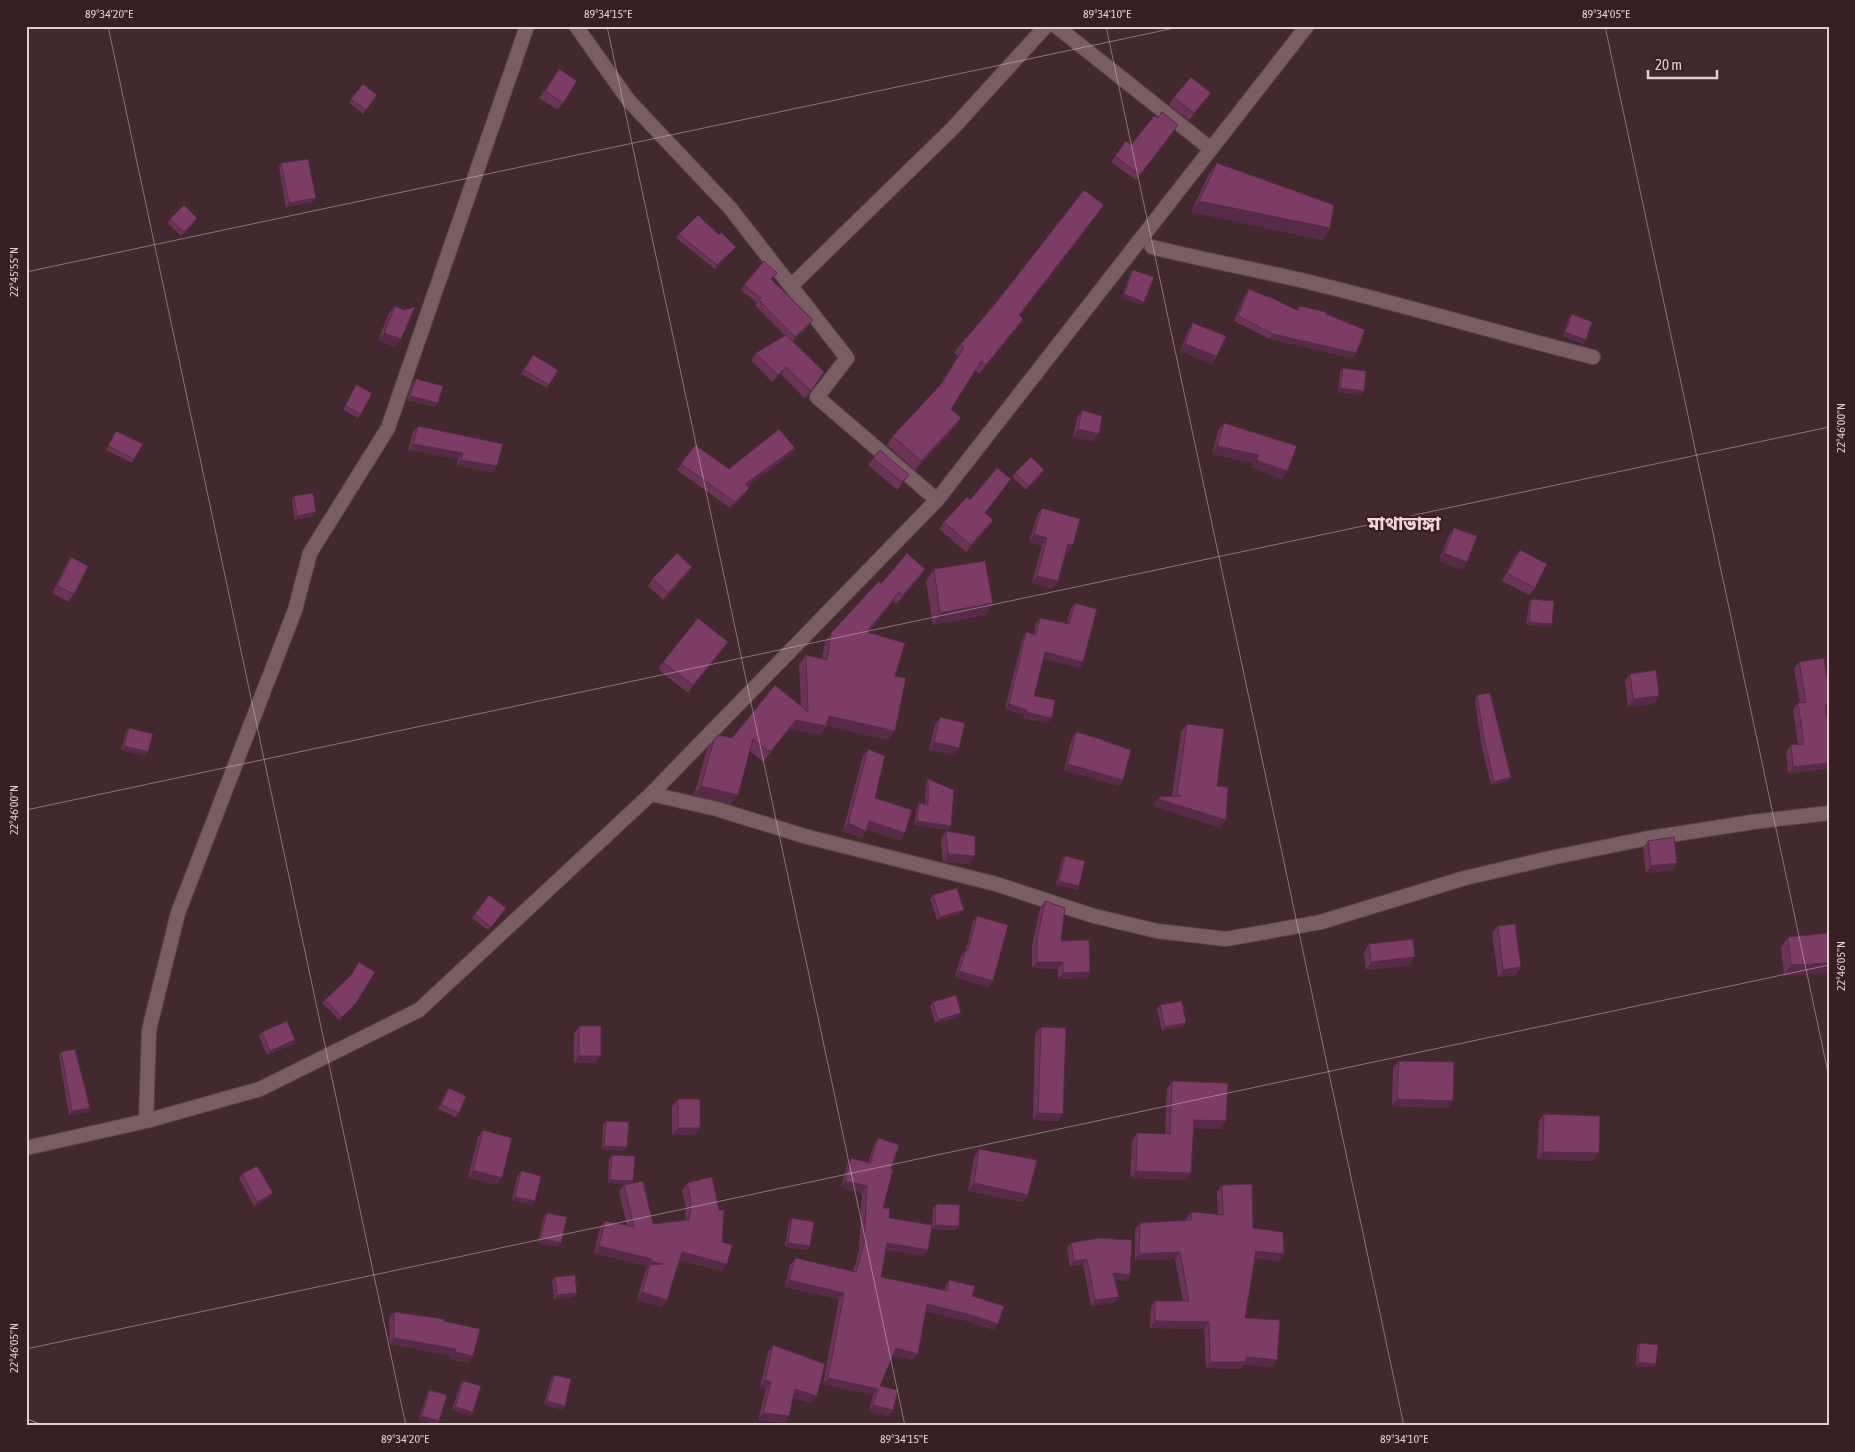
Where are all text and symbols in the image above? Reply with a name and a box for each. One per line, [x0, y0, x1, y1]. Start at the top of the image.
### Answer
text: 89°34'20"E [85, 7, 133, 21]
text: 89°34'15"E [584, 7, 632, 21]
text: 89°34'10"E [1083, 7, 1131, 21]
text: 89°34'05"E [1582, 7, 1630, 21]
scale bar [1648, 48, 1716, 80]
text: 20 m [1655, 56, 1682, 73]
text: 22°45'55"N [7, 247, 21, 297]
text: 22°46'00"N [1834, 403, 1848, 453]
district label: মাথাভাঙ্গা [1366, 512, 1441, 534]
text: 22°46'00"N [7, 785, 21, 835]
text: 22°46'05"N [1834, 941, 1848, 991]
text: 22°46'05"N [7, 1323, 21, 1373]
text: 89°34'20"E [381, 1432, 429, 1446]
text: 89°34'15"E [880, 1432, 928, 1446]
text: 89°34'10"E [1380, 1432, 1428, 1446]

